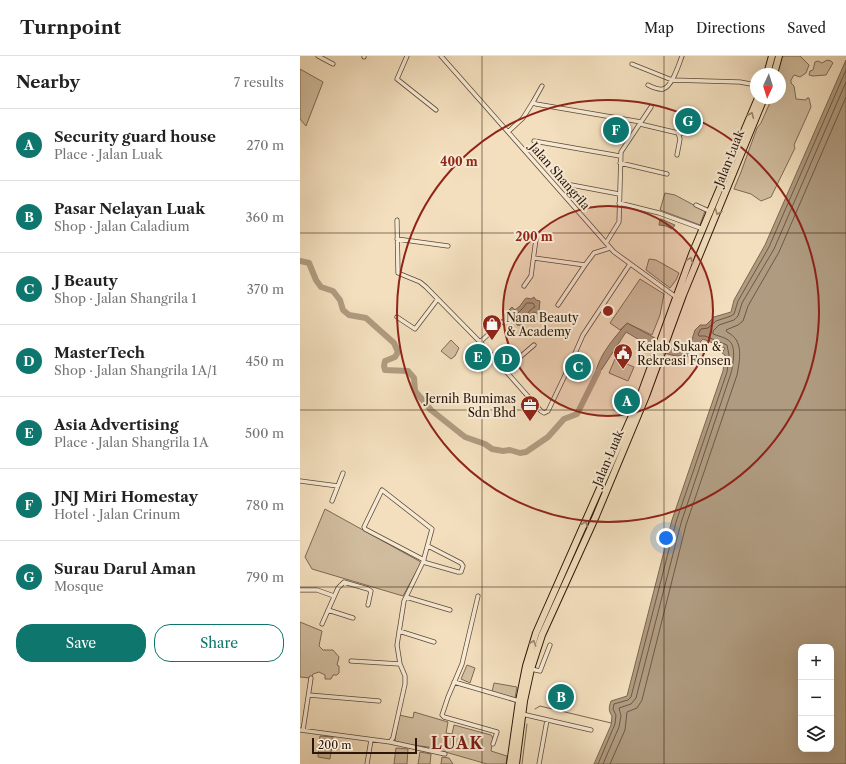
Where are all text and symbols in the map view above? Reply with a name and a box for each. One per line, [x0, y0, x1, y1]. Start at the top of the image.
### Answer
text: Turnpoint [20, 16, 121, 39]
text: Map [644, 19, 674, 37]
text: Directions [696, 19, 765, 37]
text: Saved [787, 19, 826, 37]
north arrow [750, 68, 786, 104]
text: Nearby [16, 72, 80, 92]
text: 7 results [234, 74, 284, 90]
pin: G [675, 106, 701, 136]
one-way arrow [746, 111, 754, 118]
pin: F [603, 115, 629, 145]
text: Security guard house [54, 127, 216, 146]
street label: Jalan Luak [710, 127, 748, 190]
text: A [24, 137, 34, 153]
text: 270 m [246, 137, 284, 153]
street label: Jalan Shangrila [525, 138, 594, 213]
text: Place · Jalan Luak [54, 146, 163, 162]
text: 400 m [440, 154, 478, 169]
text: Pasar Nelayan Luak [54, 199, 205, 218]
one-way arrow [715, 207, 723, 215]
text: B [24, 209, 34, 225]
text: 360 m [245, 209, 284, 225]
text: Shop · Jalan Caladium [54, 218, 190, 234]
text: 200 m [515, 229, 553, 244]
one-way arrow [685, 257, 693, 264]
text: J Beauty [54, 271, 118, 290]
text: C [24, 281, 34, 297]
text: 370 m [247, 281, 284, 297]
text: Shop · Jalan Shangrila 1 [54, 290, 197, 306]
centre of rings [601, 304, 615, 318]
place label: Nana Beauty & Academy [506, 310, 579, 339]
shop icon: Nana Beauty & Academy [481, 313, 503, 341]
place label: Kelab Sukan & Rekreasi Fonsen [637, 339, 732, 368]
pin: E [465, 342, 491, 372]
public building icon: Kelab Sukan & Rekreasi Fonsen [612, 342, 634, 370]
text: MasterTech [54, 343, 145, 362]
pin: D [494, 344, 520, 374]
pin: C [565, 352, 591, 382]
text: D [23, 353, 35, 369]
text: 450 m [246, 353, 284, 369]
text: Shop · Jalan Shangrila 1A/1 [54, 362, 217, 378]
pin: A [614, 386, 640, 416]
place label: Jernih Bumimas Sdn Bhd [423, 391, 517, 420]
office icon: Jernih Bumimas Sdn Bhd [519, 394, 541, 422]
text: Asia Advertising [54, 415, 179, 434]
text: E [24, 425, 34, 441]
text: 500 m [245, 425, 284, 441]
street label: Jalan Luak [589, 427, 627, 490]
text: Place · Jalan Shangrila 1A [54, 434, 209, 450]
text: JNJ Miri Homestay [54, 487, 198, 506]
text: F [25, 497, 33, 513]
text: 780 m [246, 497, 284, 513]
text: Hotel · Jalan Crinum [54, 506, 180, 522]
one-way arrow [580, 521, 588, 528]
your location [656, 528, 676, 548]
text: Surau Darul Aman [54, 559, 196, 578]
text: G [23, 569, 35, 585]
text: 790 m [246, 569, 284, 585]
text: Mosque [54, 578, 104, 594]
button: Save [16, 624, 146, 662]
button: Share [154, 624, 284, 662]
one-way arrow [528, 640, 537, 647]
map controls [798, 644, 834, 752]
button: + [798, 644, 834, 680]
button: − [798, 680, 834, 716]
pin: B [548, 682, 574, 712]
button: layers [798, 716, 834, 752]
district label: LUAK [431, 733, 483, 753]
scale bar [312, 736, 417, 755]
text: 200 m [318, 738, 351, 752]

